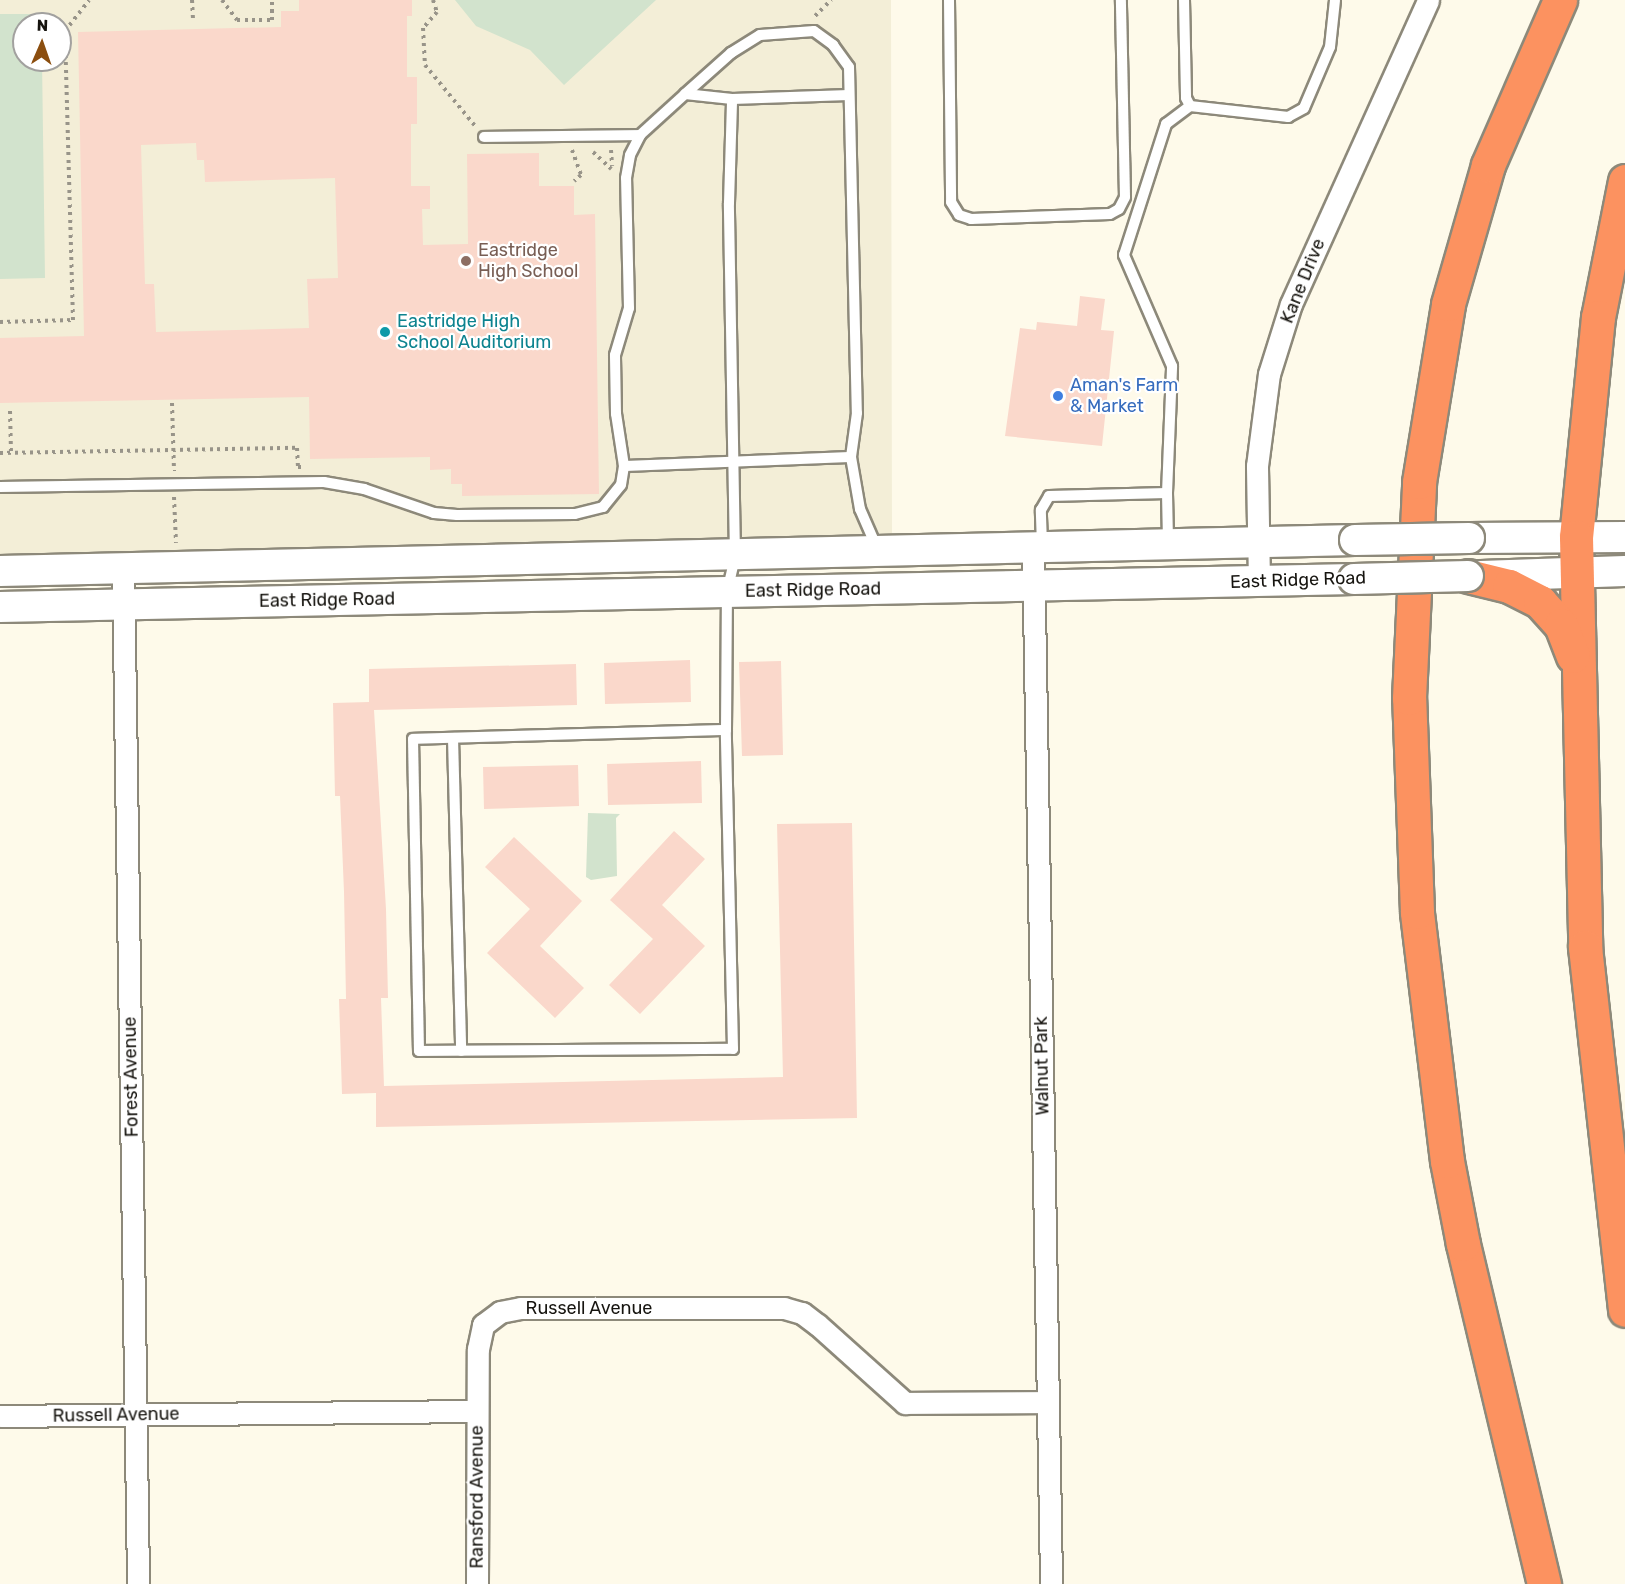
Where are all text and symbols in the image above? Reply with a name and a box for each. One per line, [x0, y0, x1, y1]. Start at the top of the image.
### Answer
north arrow [12, 12, 72, 72]
text: N [36, 16, 49, 35]
street label: Kane Drive [1276, 236, 1330, 326]
place label: Eastridge High School [478, 240, 578, 282]
marker: Eastridge High School [459, 254, 473, 268]
place label: Eastridge High School Auditorium [397, 311, 552, 354]
marker: Eastridge High School Auditorium [378, 325, 392, 339]
place label: Aman's Farm & Market [1070, 375, 1178, 418]
marker: Aman's Farm & Market [1051, 389, 1065, 403]
street label: East Ridge Road [1230, 567, 1366, 593]
street label: East Ridge Road [745, 578, 881, 602]
street label: East Ridge Road [259, 588, 395, 612]
street label: Forest Avenue [119, 1016, 143, 1138]
street label: Walnut Park [1030, 1016, 1054, 1116]
street label: Russell Avenue [525, 1297, 653, 1319]
street label: Russell Avenue [52, 1403, 180, 1427]
street label: Ransford Avenue [466, 1425, 488, 1569]

